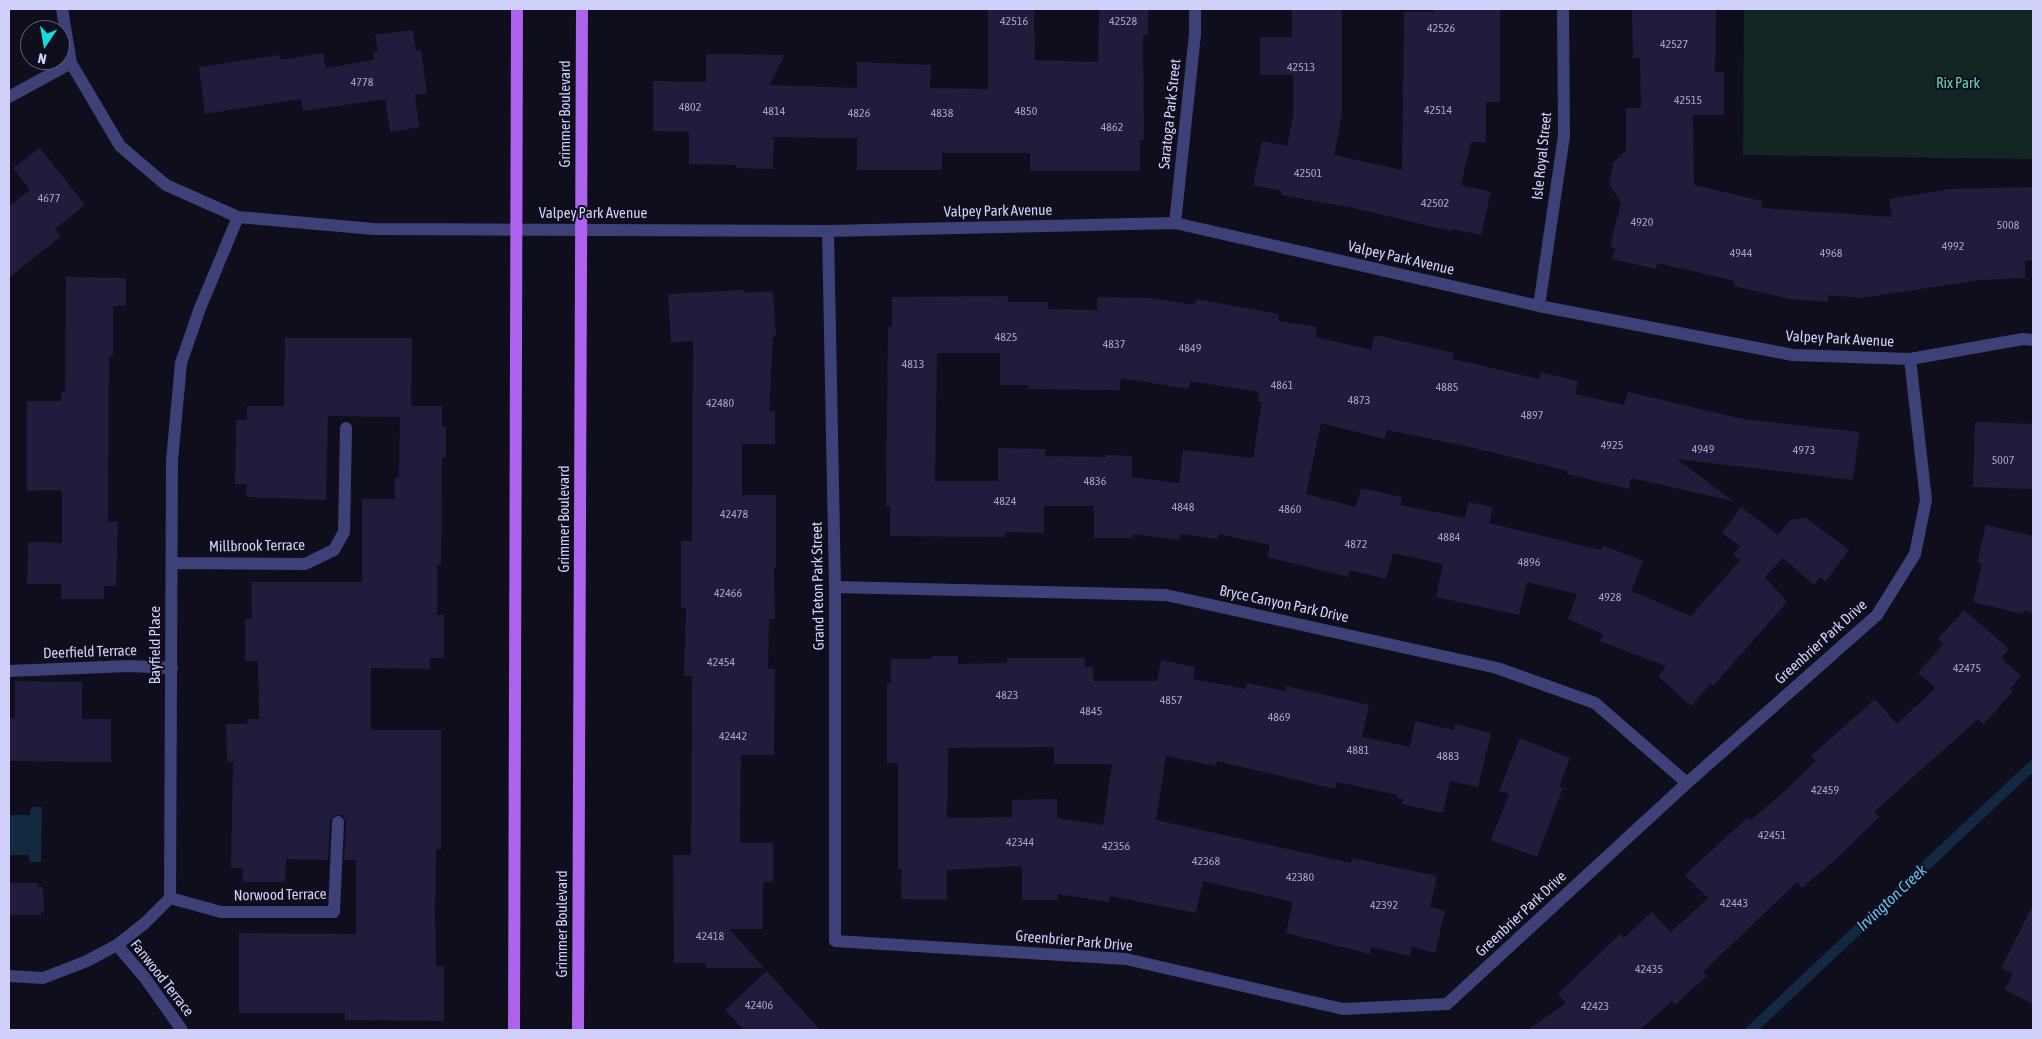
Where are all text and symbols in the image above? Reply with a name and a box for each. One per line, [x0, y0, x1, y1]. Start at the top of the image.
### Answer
house number: 42516 [1000, 14, 1028, 28]
house number: 42528 [1109, 14, 1137, 28]
north arrow [20, 20, 70, 70]
house number: 42526 [1427, 21, 1455, 35]
house number: 42527 [1660, 37, 1688, 51]
text: N [36, 50, 48, 67]
street label: Saratoga Park Street [1155, 58, 1185, 170]
street label: Grimmer Boulevard [556, 60, 574, 168]
house number: 42513 [1287, 60, 1315, 74]
park label: Rix Park [1936, 74, 1980, 92]
house number: 4778 [351, 75, 373, 89]
house number: 42515 [1674, 93, 1702, 107]
house number: 4802 [679, 100, 701, 114]
house number: 42514 [1424, 103, 1452, 117]
house number: 4814 [763, 104, 785, 118]
house number: 4850 [1015, 104, 1037, 118]
house number: 4826 [848, 106, 870, 120]
house number: 4838 [931, 106, 953, 120]
street label: Isle Royal Street [1528, 111, 1556, 201]
house number: 4862 [1101, 120, 1123, 134]
house number: 42501 [1294, 166, 1322, 180]
house number: 4677 [38, 191, 60, 205]
house number: 42502 [1421, 196, 1449, 210]
street label: Valpey Park Avenue [944, 201, 1052, 221]
street label: Valpey Park Avenue [539, 204, 647, 222]
house number: 4920 [1631, 215, 1653, 229]
house number: 5008 [1997, 218, 2019, 232]
street label: Valpey Park Avenue [1346, 237, 1456, 279]
house number: 4992 [1942, 239, 1964, 253]
house number: 4944 [1730, 246, 1752, 260]
house number: 4968 [1820, 246, 1842, 260]
street label: Valpey Park Avenue [1785, 327, 1895, 351]
house number: 4825 [995, 330, 1017, 344]
house number: 4837 [1103, 337, 1125, 351]
house number: 4849 [1179, 341, 1201, 355]
house number: 4813 [902, 357, 924, 371]
house number: 4861 [1271, 378, 1293, 392]
house number: 4885 [1436, 380, 1458, 394]
house number: 4873 [1348, 393, 1370, 407]
house number: 42480 [706, 396, 734, 410]
house number: 4897 [1521, 408, 1543, 422]
house number: 4925 [1601, 438, 1623, 452]
house number: 4949 [1692, 442, 1714, 456]
house number: 4973 [1793, 443, 1815, 457]
house number: 5007 [1992, 453, 2014, 467]
street label: Grimmer Boulevard [555, 465, 573, 573]
house number: 4836 [1084, 474, 1106, 488]
house number: 4824 [994, 494, 1016, 508]
house number: 4848 [1172, 500, 1194, 514]
house number: 4860 [1279, 502, 1301, 516]
house number: 42478 [720, 507, 748, 521]
street label: Grand Teton Park Street [808, 522, 828, 650]
house number: 4884 [1438, 530, 1460, 544]
street label: Millbrook Terrace [209, 536, 305, 556]
house number: 4872 [1345, 537, 1367, 551]
house number: 4896 [1518, 555, 1540, 569]
street label: Bryce Canyon Park Drive [1218, 582, 1350, 626]
house number: 42466 [714, 586, 742, 600]
house number: 4928 [1599, 590, 1621, 604]
street label: Greenbrier Park Drive [1771, 596, 1871, 688]
street label: Bayfield Place [146, 606, 164, 684]
street label: Deerfield Terrace [43, 641, 137, 663]
house number: 42454 [707, 655, 735, 669]
house number: 42475 [1953, 661, 1981, 675]
house number: 4823 [996, 688, 1018, 702]
house number: 4857 [1160, 693, 1182, 707]
house number: 4845 [1080, 704, 1102, 718]
house number: 4869 [1268, 710, 1290, 724]
house number: 42442 [719, 729, 747, 743]
house number: 4881 [1347, 743, 1369, 757]
house number: 4883 [1437, 749, 1459, 763]
house number: 42459 [1811, 783, 1839, 797]
house number: 42451 [1758, 828, 1786, 842]
house number: 42344 [1006, 835, 1034, 849]
house number: 42356 [1102, 839, 1130, 853]
house number: 42368 [1192, 854, 1220, 868]
water label: Irvington Creek [1853, 861, 1931, 935]
street label: Greenbrier Park Drive [1472, 867, 1570, 961]
street label: Grimmer Boulevard [553, 870, 571, 978]
house number: 42380 [1286, 870, 1314, 884]
street label: Norwood Terrace [233, 885, 327, 905]
house number: 42443 [1720, 896, 1748, 910]
house number: 42392 [1370, 898, 1398, 912]
street label: Greenbrier Park Drive [1015, 927, 1133, 955]
house number: 42418 [696, 929, 724, 943]
street label: Fanwood Terrace [126, 936, 198, 1020]
house number: 42435 [1635, 962, 1663, 976]
house number: 42406 [745, 998, 773, 1012]
house number: 42423 [1581, 999, 1609, 1013]

